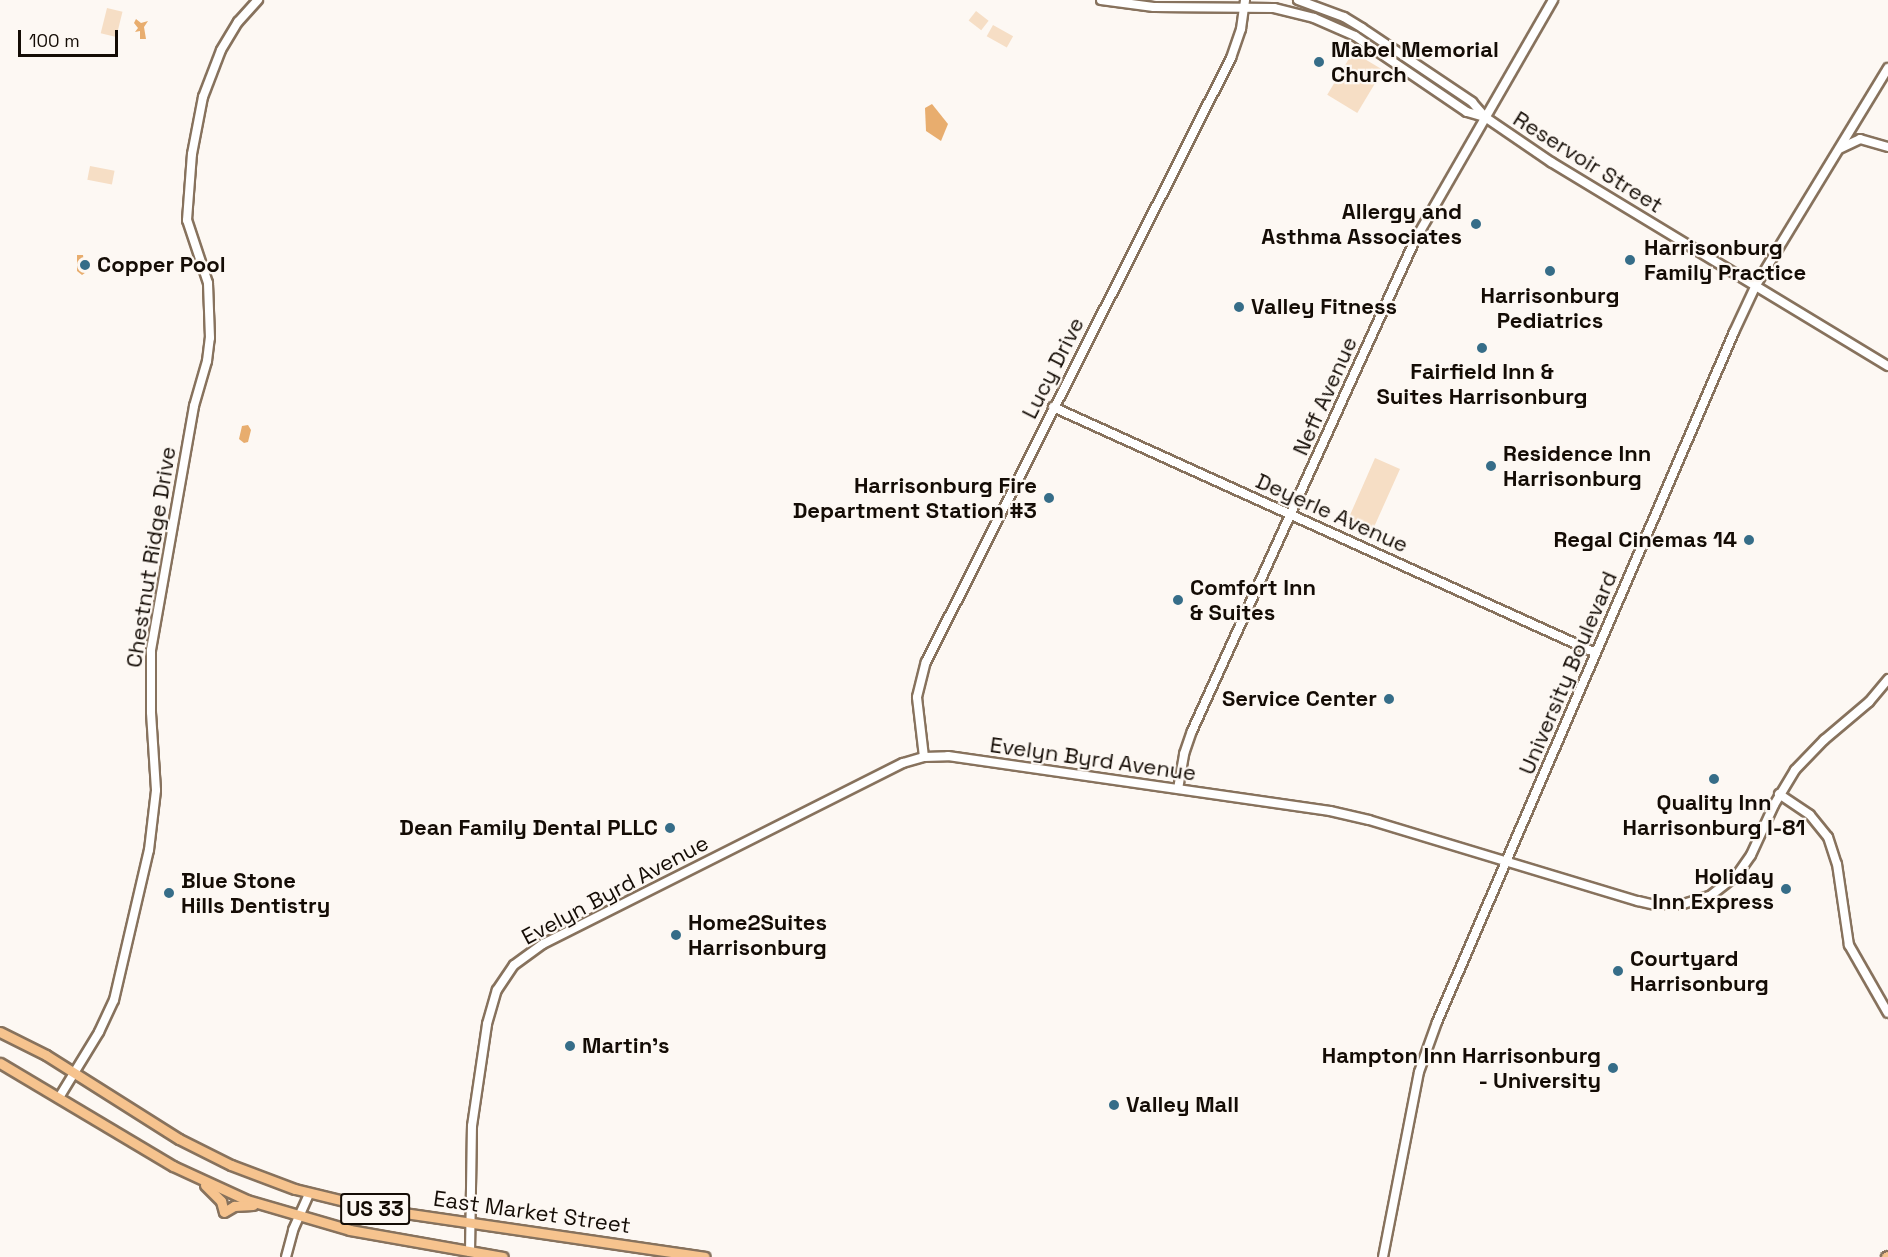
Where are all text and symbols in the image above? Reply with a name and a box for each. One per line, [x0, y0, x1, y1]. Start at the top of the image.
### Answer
scale bar [21, 18, 122, 56]
text: 100 m [29, 29, 80, 52]
place label: Mabel Memorial Church [1331, 36, 1499, 88]
marker: Mabel Memorial Church [1312, 55, 1326, 69]
street label: Reservoir Street [1508, 105, 1668, 219]
place label: Allergy and Asthma Associates [1261, 198, 1462, 249]
marker: Allergy and Asthma Associates [1467, 215, 1485, 233]
place label: Harrisonburg Family Practice [1644, 234, 1806, 286]
marker: Harrisonburg Family Practice [1621, 251, 1639, 269]
place label: Copper Pool [97, 252, 226, 278]
marker: Copper Pool [78, 258, 92, 272]
marker: Harrisonburg Pediatrics [1541, 262, 1559, 280]
place label: Harrisonburg Pediatrics [1481, 282, 1619, 334]
place label: Valley Fitness [1251, 294, 1397, 320]
marker: Valley Fitness [1232, 300, 1246, 314]
street label: Lucy Drive [1016, 313, 1090, 423]
street label: Neff Avenue [1287, 332, 1363, 460]
marker: Fairfield Inn & Suites Harrisonburg [1475, 341, 1489, 355]
place label: Fairfield Inn & Suites Harrisonburg [1376, 358, 1588, 410]
place label: Residence Inn Harrisonburg [1503, 440, 1651, 492]
street label: Chestnut Ridge Drive [120, 445, 182, 669]
marker: Residence Inn Harrisonburg [1484, 459, 1498, 473]
street label: Deyerle Avenue [1252, 468, 1412, 558]
place label: Harrisonburg Fire Department Station #3 [793, 472, 1037, 524]
marker: Harrisonburg Fire Department Station #3 [1042, 491, 1056, 505]
place label: Regal Cinemas 14 [1553, 527, 1737, 553]
marker: Regal Cinemas 14 [1742, 533, 1756, 547]
street label: University Boulevard [1513, 567, 1623, 779]
place label: Comfort Inn & Suites [1190, 574, 1316, 626]
marker: Comfort Inn & Suites [1171, 593, 1185, 607]
place label: Service Center [1222, 686, 1377, 712]
marker: Service Center [1382, 692, 1396, 706]
street label: Evelyn Byrd Avenue [988, 731, 1198, 787]
marker: Quality Inn Harrisonburg I-81 [1707, 772, 1721, 786]
place label: Quality Inn Harrisonburg I-81 [1623, 789, 1805, 840]
place label: Dean Family Dental PLLC [399, 815, 658, 841]
marker: Dean Family Dental PLLC [663, 821, 677, 835]
street label: Evelyn Byrd Avenue [517, 829, 713, 951]
place label: Holiday Inn Express [1652, 863, 1774, 914]
place label: Blue Stone Hills Dentistry [181, 867, 330, 918]
marker: Holiday Inn Express [1779, 882, 1793, 896]
marker: Blue Stone Hills Dentistry [162, 886, 176, 900]
place label: Home2Suites Harrisonburg [688, 909, 827, 960]
marker: Home2Suites Harrisonburg [669, 928, 683, 942]
place label: Courtyard Harrisonburg [1630, 945, 1769, 996]
marker: Courtyard Harrisonburg [1611, 964, 1625, 978]
place label: Martin's [582, 1033, 670, 1059]
marker: Martin's [563, 1039, 577, 1053]
place label: Hampton Inn Harrisonburg - University [1322, 1042, 1601, 1094]
marker: Hampton Inn Harrisonburg - University [1606, 1061, 1620, 1075]
place label: Valley Mall [1126, 1092, 1239, 1118]
marker: Valley Mall [1107, 1098, 1121, 1112]
street label: East Market Street [432, 1185, 632, 1239]
road number: US 33 [339, 1191, 411, 1227]

